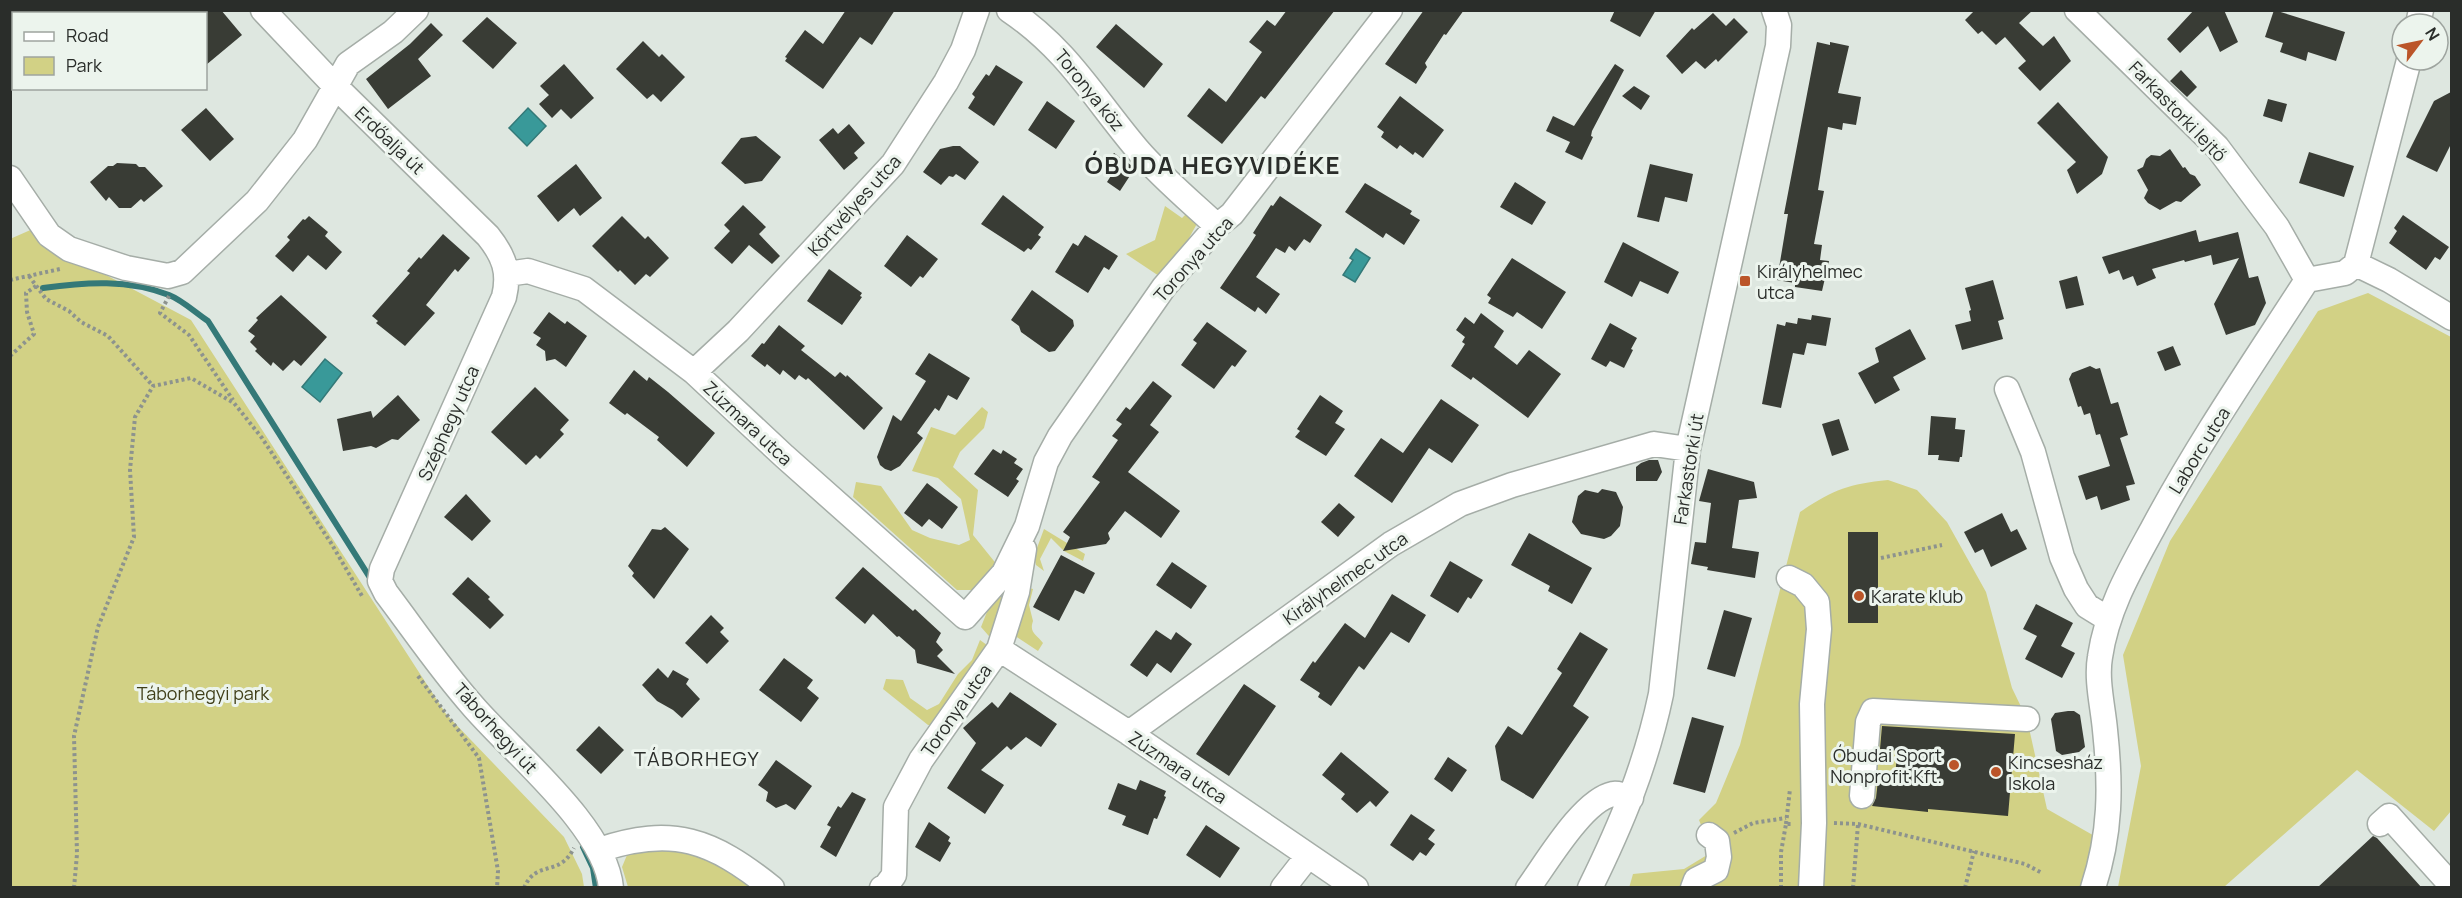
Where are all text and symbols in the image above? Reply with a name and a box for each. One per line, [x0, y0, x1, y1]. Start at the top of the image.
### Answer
legend [12, 12, 207, 90]
north arrow [2390, 12, 2450, 72]
text: Road [66, 23, 109, 47]
text: N [2420, 23, 2445, 45]
street label: Toronya köz [1050, 44, 1130, 136]
text: Park [66, 53, 103, 77]
street label: Farkastorki lejtő [2124, 56, 2232, 166]
street label: Erdőalja út [350, 101, 430, 179]
district label: ÓBUDA HEGYVIDÉKE [1085, 148, 1341, 181]
street label: Körtvélyes utca [802, 149, 906, 261]
street label: Toronya utca [1148, 211, 1238, 307]
place label: Királyhelmec utca [1757, 259, 1863, 304]
marker: Királyhelmec utca [1738, 274, 1752, 288]
street label: Széphegy utca [412, 362, 484, 484]
street label: Zúzmara utca [698, 375, 798, 471]
street label: Laborc utca [2163, 402, 2235, 498]
street label: Farkastorki út [1667, 412, 1709, 526]
street label: Királyhelmec utca [1278, 526, 1412, 630]
place label: Karate klub [1871, 584, 1963, 608]
marker: Karate klub [1852, 589, 1866, 603]
street label: Toronya utca [915, 659, 997, 761]
street label: Táborhegyi út [449, 677, 543, 779]
park label: Táborhegyi park [137, 681, 270, 705]
street label: Zúzmara utca [1124, 725, 1232, 809]
place label: Óbudai Sport Nonprofit Kft. [1830, 743, 1942, 788]
district label: TÁBORHEGY [634, 745, 760, 772]
place label: Kincsesház Iskola [2008, 750, 2103, 795]
marker: Óbudai Sport Nonprofit Kft. [1947, 758, 1961, 772]
marker: Kincsesház Iskola [1989, 765, 2003, 779]

